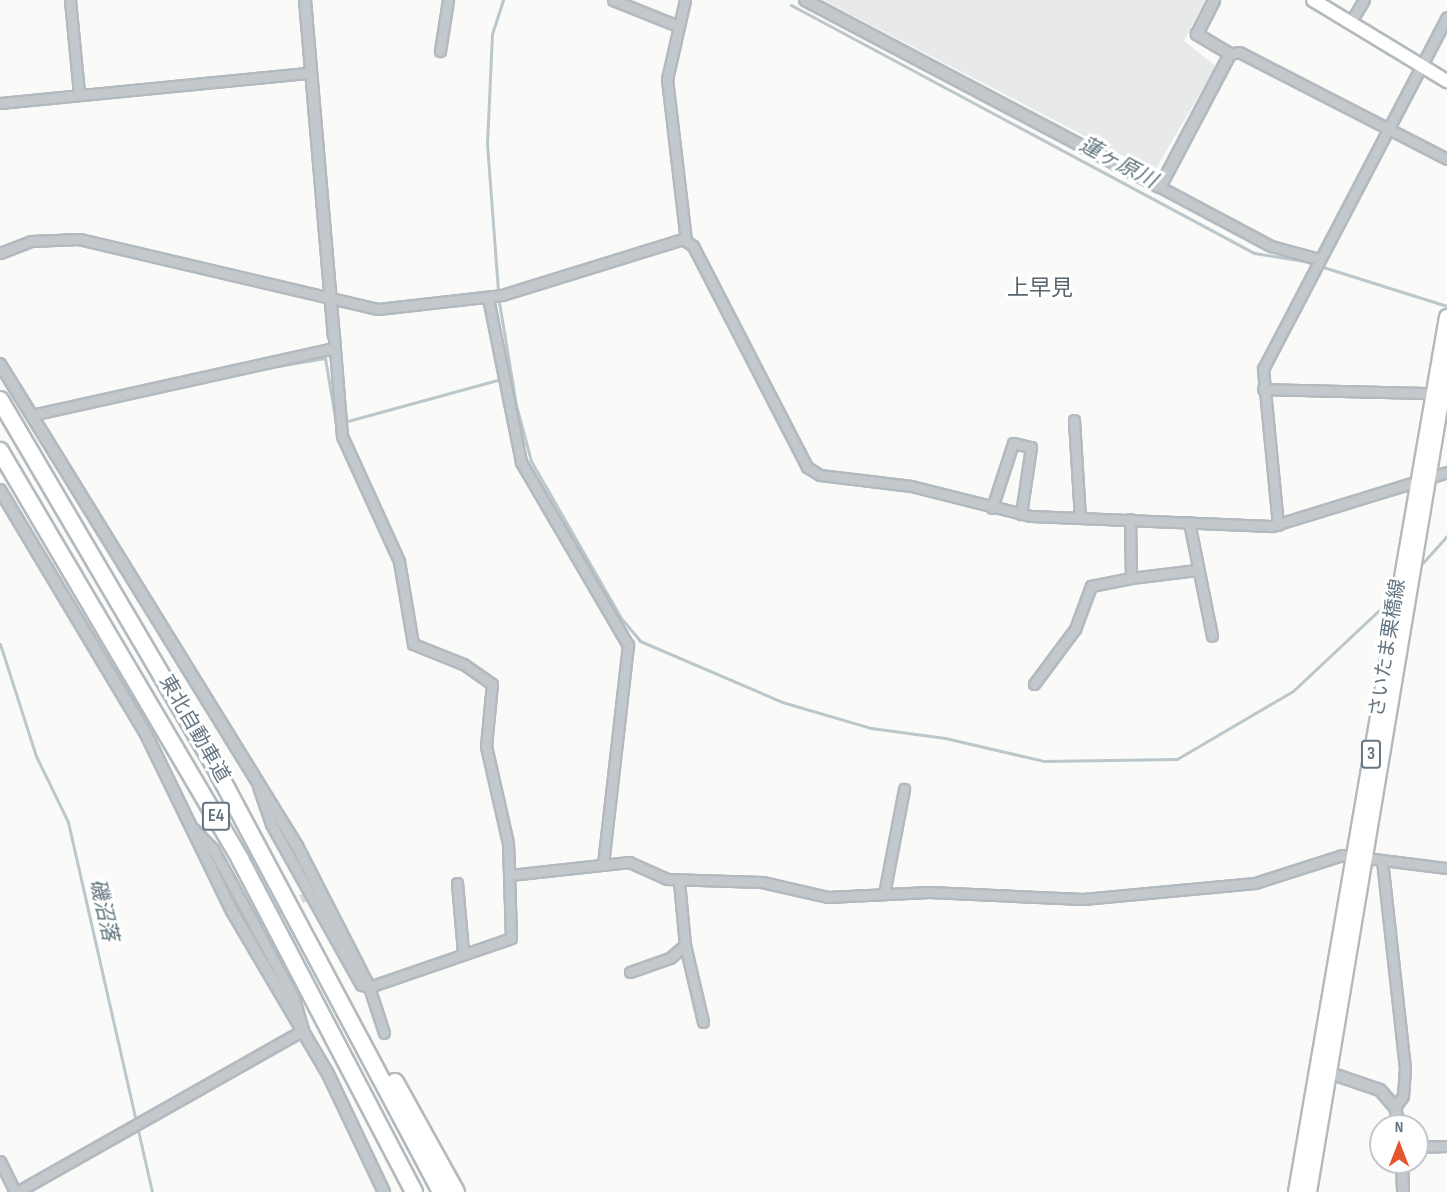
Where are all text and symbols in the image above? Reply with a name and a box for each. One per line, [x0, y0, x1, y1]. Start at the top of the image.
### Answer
water label: 蓮ヶ原川 [1075, 132, 1161, 194]
district label: 上早見 [1007, 276, 1073, 302]
street label: さいたま栗橋線 [1365, 577, 1411, 719]
street label: 東北自動車道 [154, 671, 234, 787]
road number: 3 [1360, 739, 1382, 769]
road number: E4 [201, 801, 231, 831]
water label: 磯沼落 [84, 876, 122, 944]
north arrow [1369, 1114, 1429, 1174]
text: N [1395, 1118, 1403, 1137]

